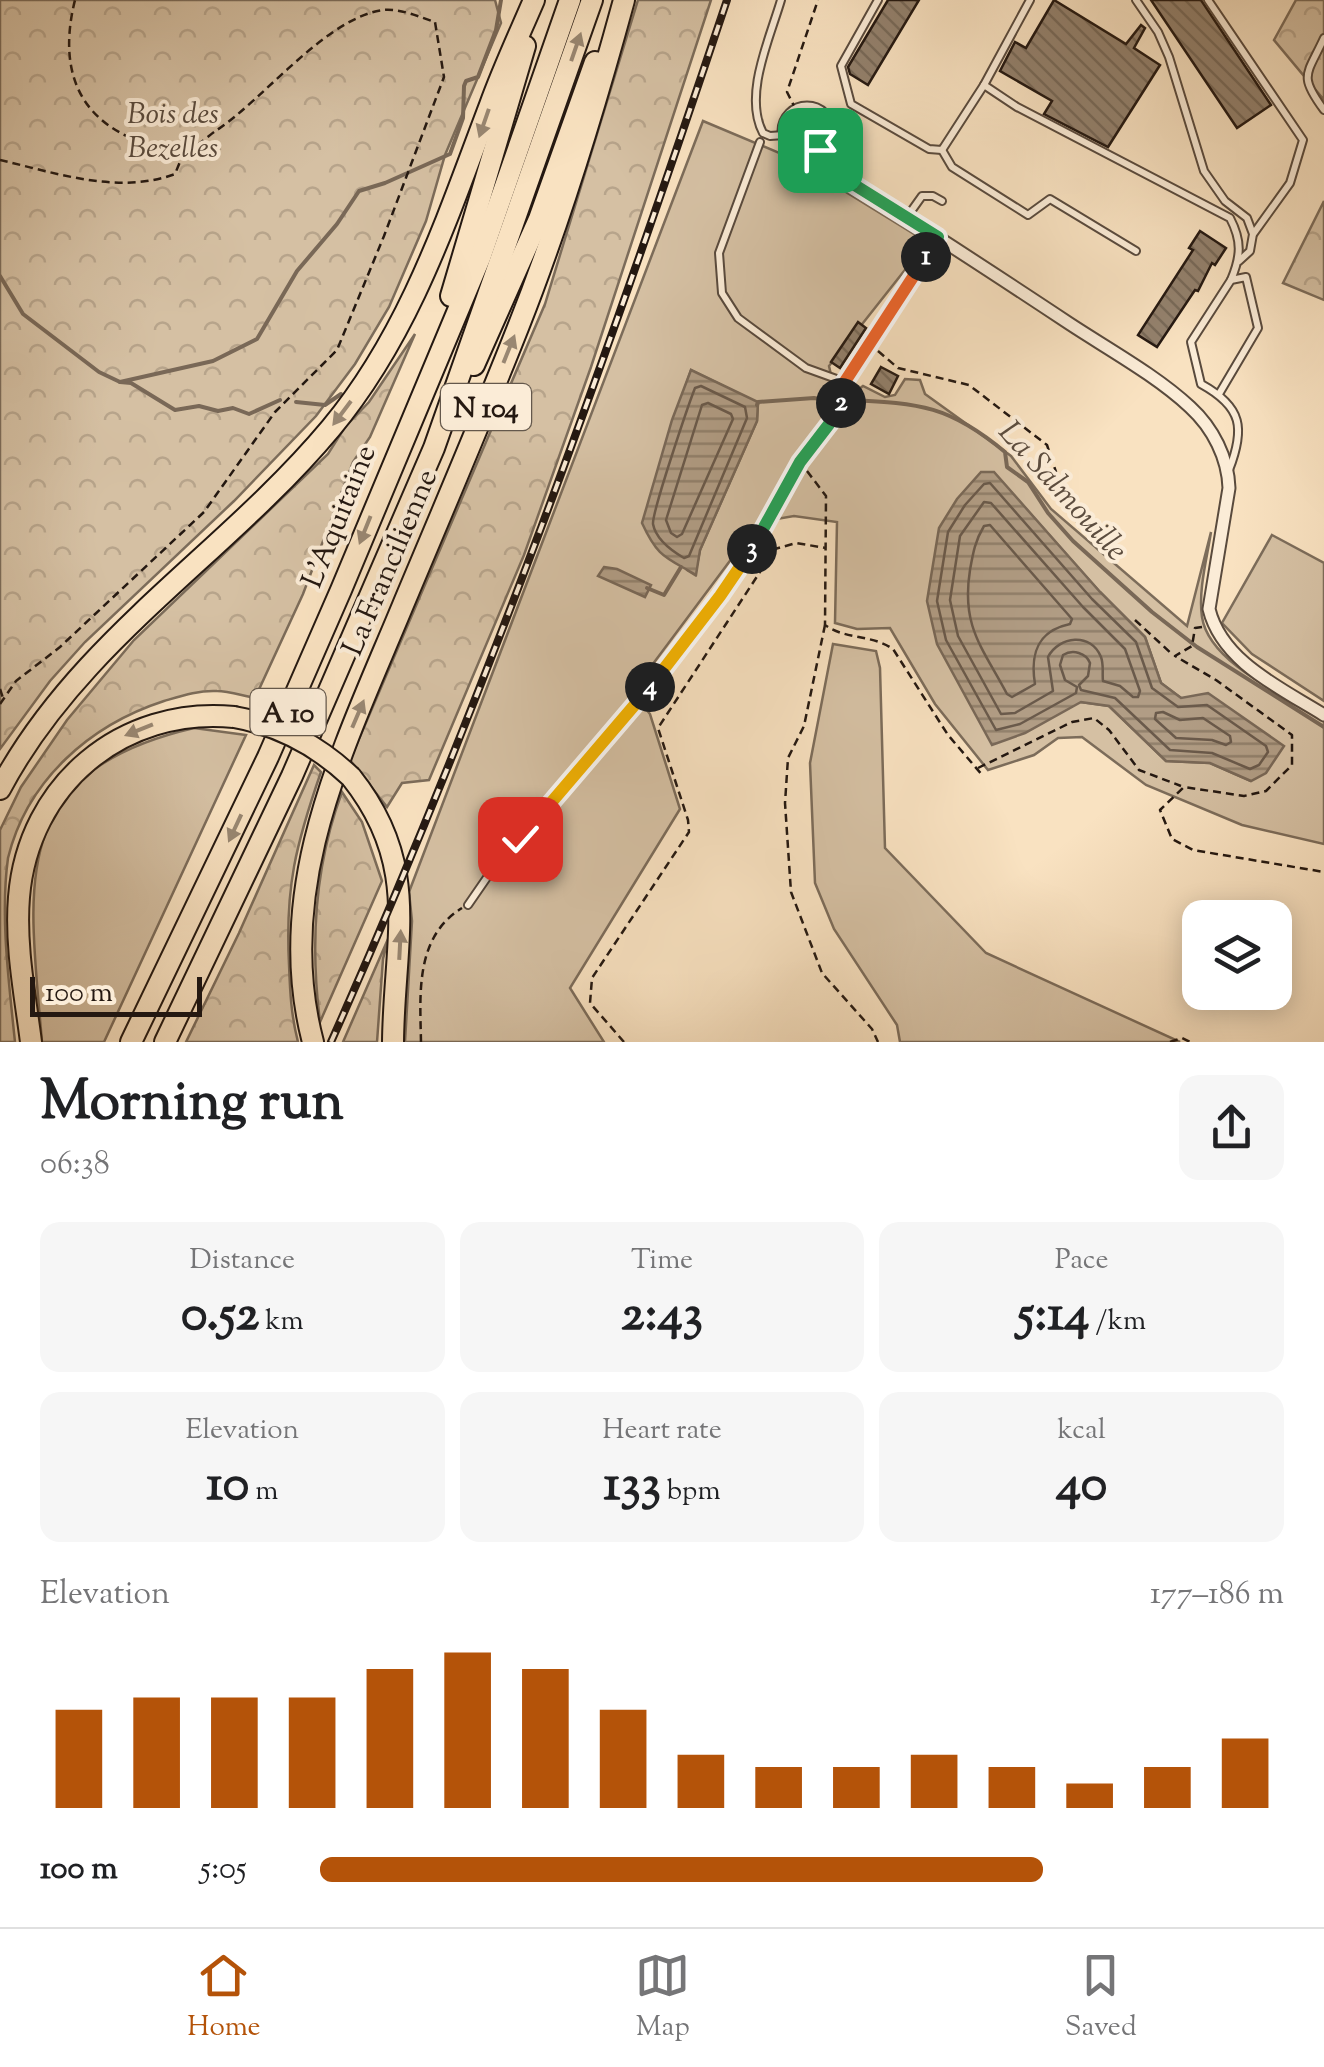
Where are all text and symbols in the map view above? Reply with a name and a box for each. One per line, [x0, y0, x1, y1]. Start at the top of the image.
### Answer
one-way arrow [569, 31, 584, 61]
park label: Bois des Bezelles [127, 94, 219, 171]
one-way arrow [475, 108, 490, 138]
pin [778, 108, 863, 193]
icon: arrive [793, 123, 848, 178]
pin: 1 [901, 232, 951, 282]
text: 1 [921, 237, 931, 277]
one-way arrow [502, 334, 518, 364]
pin: 2 [816, 378, 866, 428]
text: 2 [834, 383, 848, 423]
road number: N 104 [441, 384, 531, 430]
one-way arrow [333, 400, 353, 426]
water label: La Salmouille [986, 412, 1137, 572]
street label: L'Aquitaine [292, 439, 388, 595]
street label: La Francilienne [333, 463, 450, 663]
one-way arrow [357, 516, 373, 545]
pin: 3 [727, 524, 777, 574]
text: 3 [746, 529, 758, 569]
pin: 4 [625, 662, 675, 712]
text: 4 [643, 667, 657, 707]
road number: A 10 [250, 689, 326, 735]
one-way arrow [350, 699, 366, 729]
one-way arrow [123, 723, 153, 739]
pin [478, 797, 563, 882]
icon: check [493, 812, 548, 867]
one-way arrow [226, 814, 243, 843]
map controls [1182, 900, 1292, 1010]
button: layers [1182, 900, 1292, 1010]
one-way arrow [392, 928, 408, 960]
scale bar [30, 972, 202, 1016]
text: 100 m [45, 974, 113, 1014]
text: Morning run [40, 1065, 344, 1144]
button: share [1179, 1075, 1284, 1180]
text: 06:38 [40, 1142, 110, 1188]
text: Distance [190, 1241, 295, 1281]
text: Time [631, 1241, 693, 1281]
text: Pace [1055, 1241, 1108, 1281]
text: 0.52 [181, 1281, 259, 1353]
text: 2:43 [621, 1281, 703, 1353]
text: 5:14 [1017, 1281, 1090, 1353]
text: km [259, 1302, 304, 1342]
text: /km [1090, 1302, 1146, 1342]
text: Elevation [186, 1411, 299, 1451]
text: Heart rate [602, 1411, 722, 1451]
text: kcal [1058, 1411, 1106, 1451]
text: 10 [206, 1451, 249, 1523]
text: 133 [603, 1451, 661, 1523]
text: 40 [1056, 1451, 1107, 1523]
text: m [249, 1472, 278, 1512]
text: bpm [661, 1472, 721, 1512]
text: Elevation [40, 1572, 170, 1618]
text: 177–186 m [1150, 1572, 1284, 1618]
text: 100 m [40, 1847, 118, 1893]
text: 5:05 [200, 1847, 247, 1893]
tab: Home [187, 1948, 261, 2048]
tab: Map [635, 1948, 690, 2048]
tab: Saved [1065, 1948, 1137, 2048]

